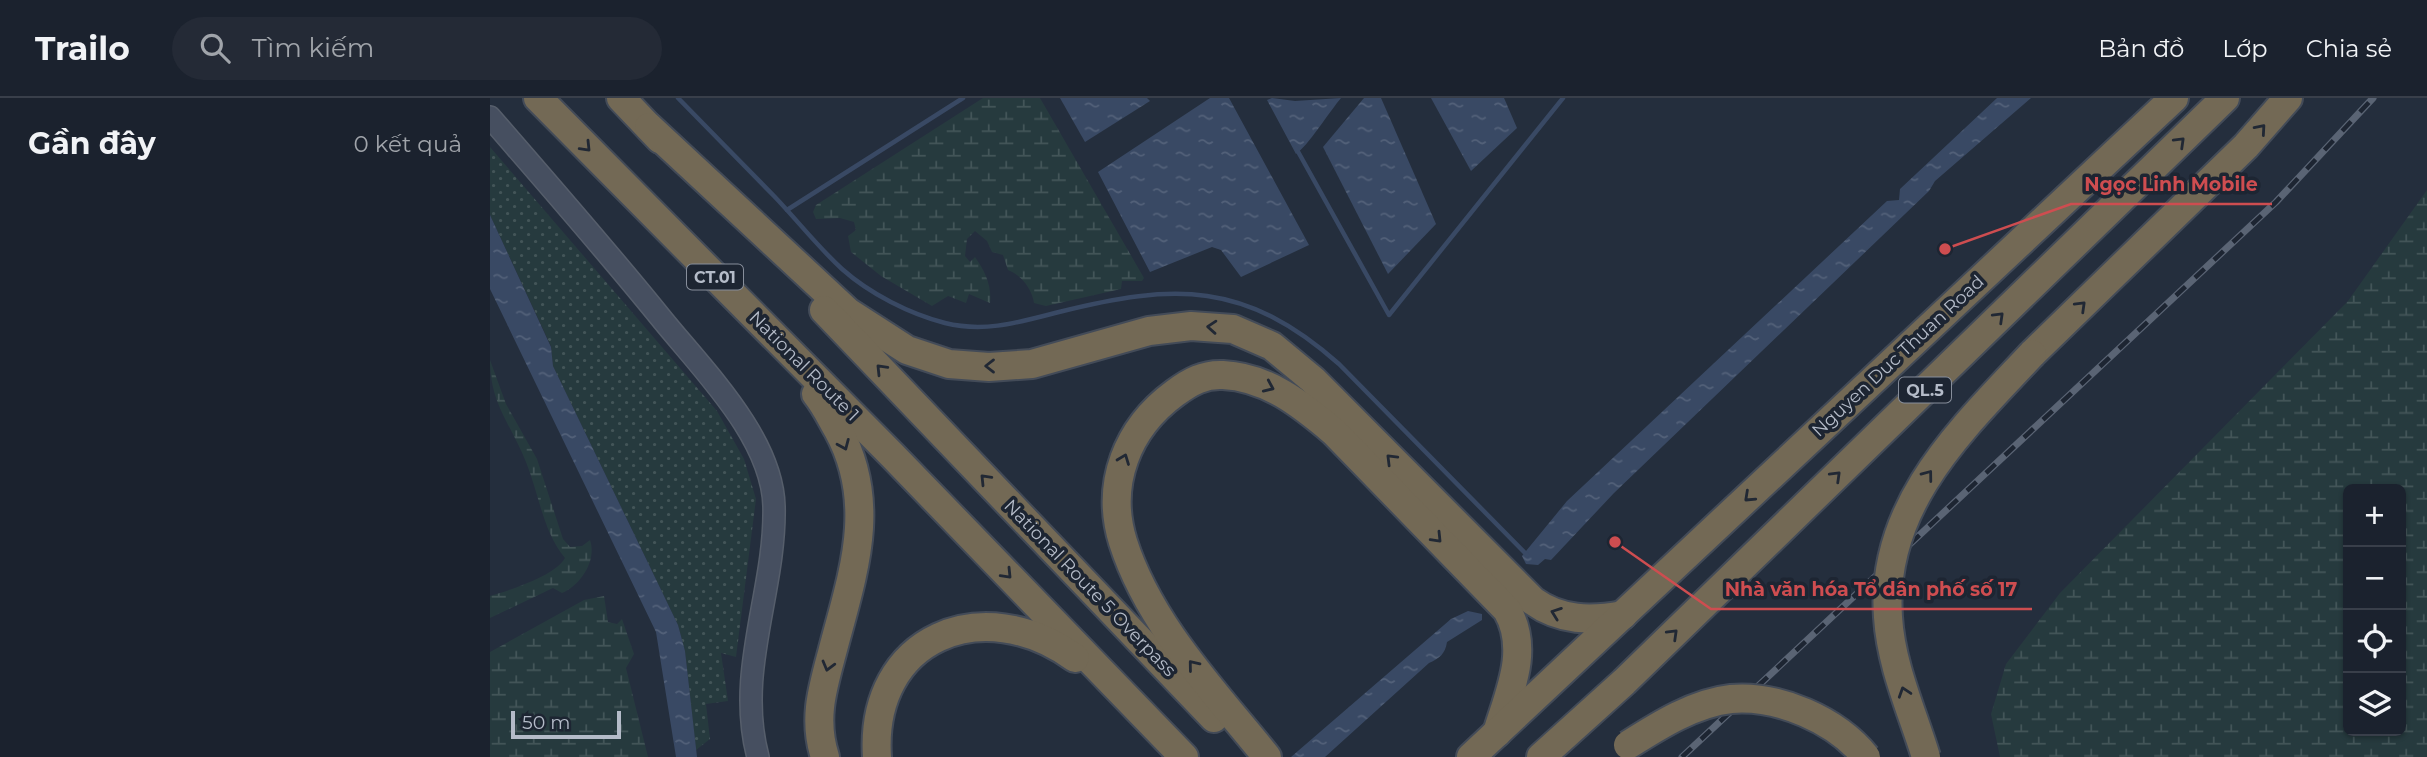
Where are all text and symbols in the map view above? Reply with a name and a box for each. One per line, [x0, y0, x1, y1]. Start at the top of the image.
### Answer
search box [172, 17, 662, 80]
text: Trailo [35, 28, 130, 68]
icon: search [196, 29, 234, 67]
text: Tìm kiếm [252, 32, 374, 64]
text: Bản đồ [2098, 34, 2184, 63]
text: Lớp [2222, 34, 2268, 63]
text: Chia sẻ [2306, 34, 2392, 63]
one-way arrow [2253, 124, 2265, 137]
text: Gần đây [28, 125, 156, 162]
text: 0 kết quả [354, 130, 462, 158]
one-way arrow [2172, 137, 2185, 150]
one-way arrow [578, 138, 591, 151]
callout: Ngọc Linh Mobile [2071, 164, 2272, 204]
text: Ngọc Linh Mobile [2084, 173, 2258, 196]
road number: CT.01 [687, 265, 743, 290]
street label: Nguyen Duc Thuan Road [1807, 270, 1989, 442]
one-way arrow [2073, 301, 2086, 314]
street label: National Route 1 [744, 306, 864, 426]
one-way arrow [1991, 313, 2004, 326]
one-way arrow [1206, 320, 1217, 335]
one-way arrow [984, 358, 994, 374]
one-way arrow [876, 365, 889, 378]
one-way arrow [1262, 378, 1274, 392]
road number: QL.5 [1899, 378, 1951, 402]
one-way arrow [836, 438, 850, 450]
one-way arrow [1115, 453, 1129, 465]
one-way arrow [1386, 454, 1399, 467]
one-way arrow [1828, 471, 1841, 484]
one-way arrow [1919, 471, 1932, 483]
one-way arrow [981, 474, 993, 487]
map controls [2343, 484, 2406, 736]
button: + [2343, 484, 2406, 547]
one-way arrow [1744, 489, 1757, 501]
street label: National Route 5 Overpass [1000, 495, 1181, 681]
one-way arrow [1429, 529, 1442, 542]
button: − [2343, 547, 2406, 610]
one-way arrow [999, 566, 1012, 579]
callout: Nhà văn hóa Tổ dân phố số 17 [1711, 569, 2032, 609]
text: Nhà văn hóa Tổ dân phố số 17 [1725, 578, 2017, 601]
one-way arrow [1550, 607, 1563, 621]
button: locate [2343, 610, 2406, 673]
one-way arrow [1665, 630, 1678, 643]
one-way arrow [822, 660, 836, 672]
one-way arrow [1189, 661, 1202, 673]
button: layers [2343, 673, 2406, 736]
one-way arrow [1898, 687, 1912, 699]
scale bar [511, 708, 621, 740]
text: 50 m [522, 711, 570, 734]

